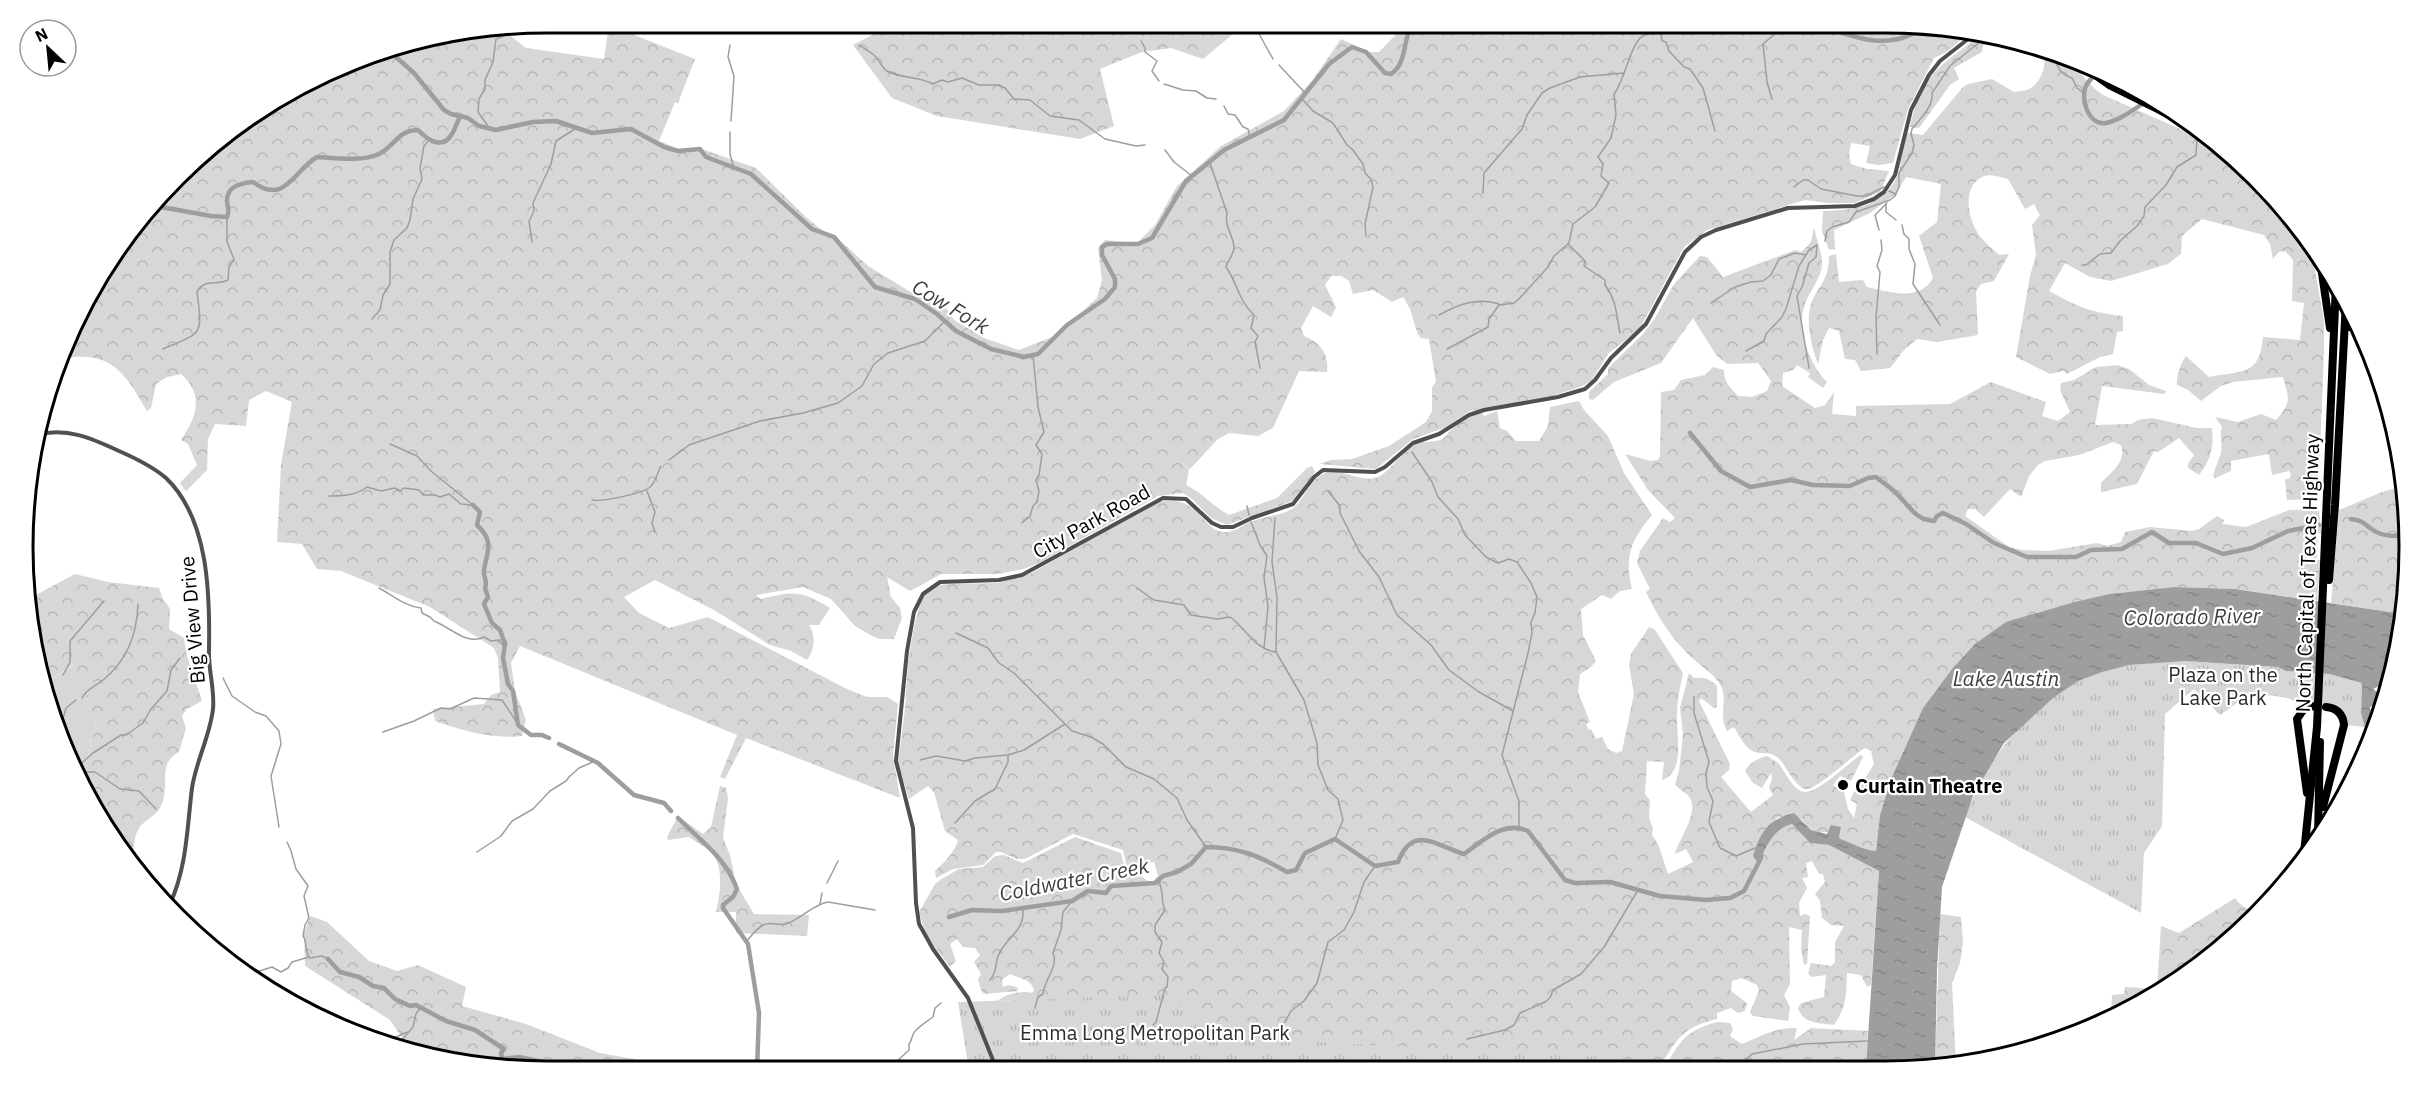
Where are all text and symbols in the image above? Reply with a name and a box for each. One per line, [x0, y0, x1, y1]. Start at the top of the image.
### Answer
north arrow [18, 18, 78, 78]
text: N [32, 23, 51, 46]
water label: Cow Fork [907, 272, 996, 340]
street label: North Capital of Texas Highway [2289, 433, 2325, 713]
street label: City Park Road [1027, 478, 1155, 564]
street label: Big View Drive [173, 555, 211, 685]
water label: Colorado River [2123, 601, 2262, 631]
park label: Plaza on the Lake Park [2168, 661, 2278, 711]
water label: Lake Austin [1953, 664, 2059, 692]
place label: Curtain Theatre [1855, 772, 2002, 799]
marker: Curtain Theatre [1836, 778, 1850, 792]
water label: Coldwater Creek [997, 851, 1152, 907]
park label: Emma Long Metropolitan Park [1020, 1019, 1290, 1046]

